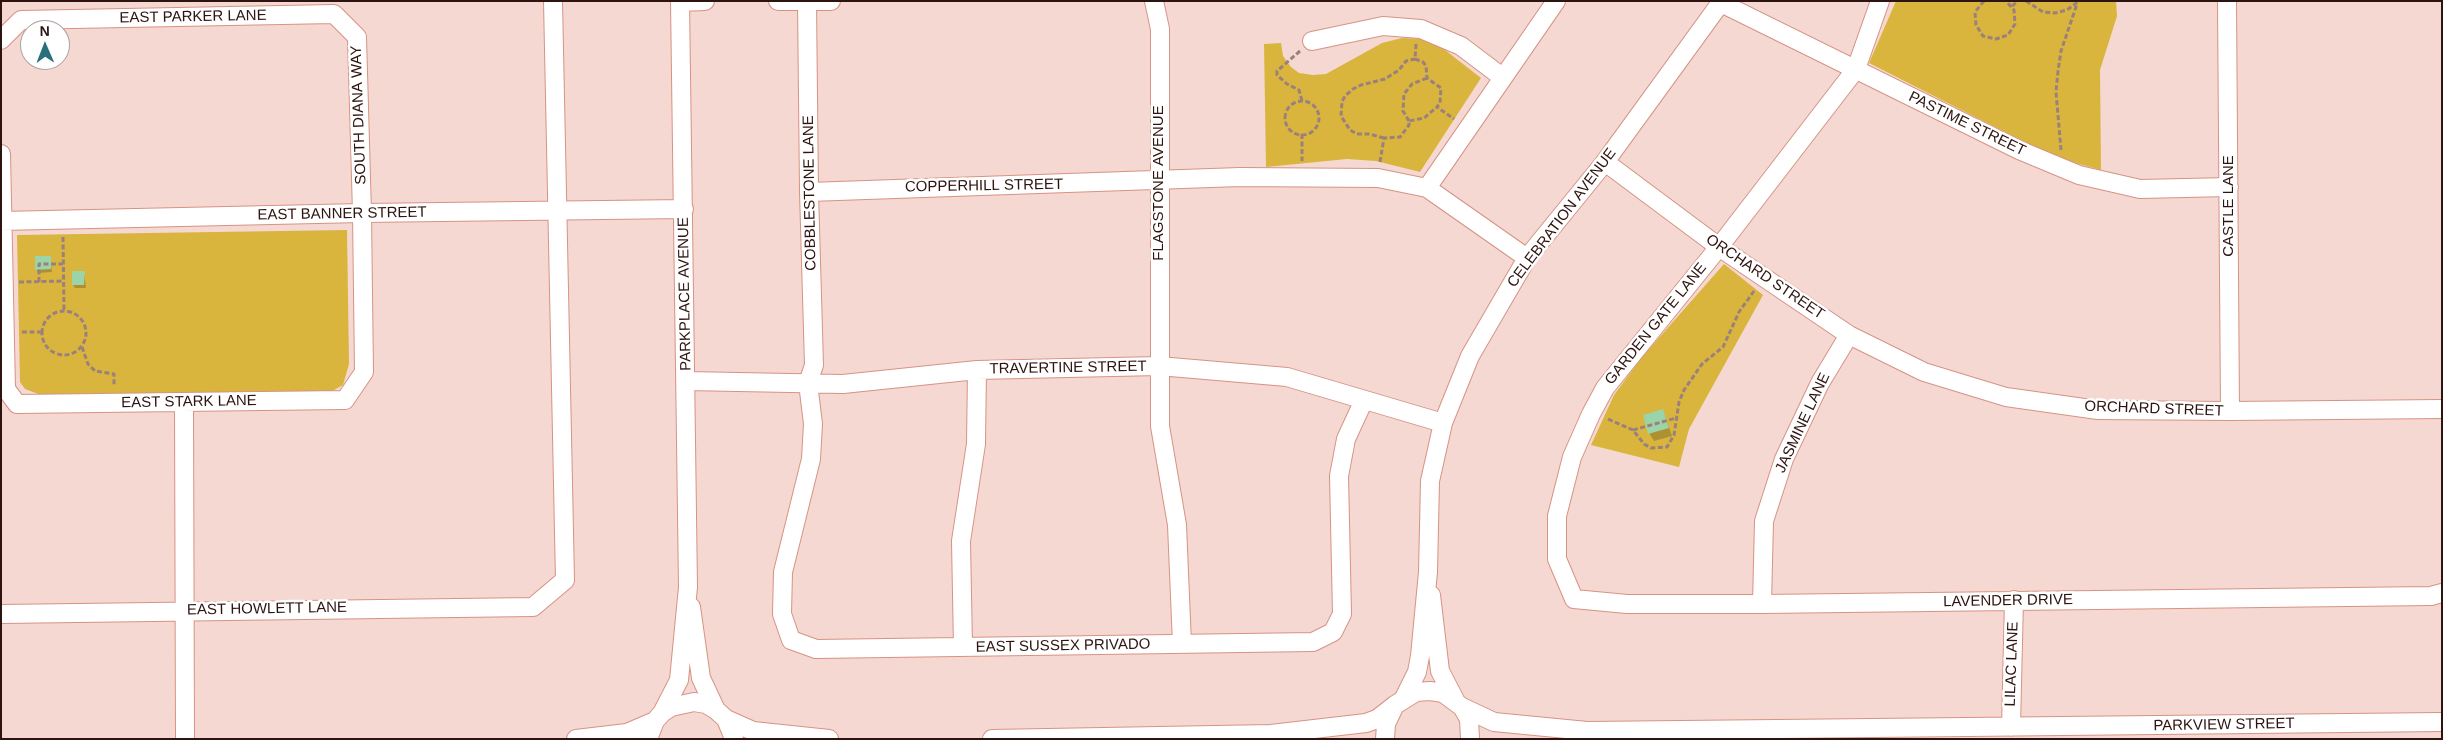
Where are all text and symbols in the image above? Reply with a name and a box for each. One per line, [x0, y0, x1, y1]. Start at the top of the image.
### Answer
street label: EAST PARKER LANE [119, 7, 267, 27]
north arrow [20, 20, 70, 70]
text: N [40, 23, 50, 39]
street label: SOUTH DIANA WAY [348, 45, 370, 185]
street label: PASTIME STREET [1905, 88, 2029, 160]
street label: FLAGSTONE AVENUE [1150, 105, 1168, 261]
street label: COBBLESTONE LANE [800, 115, 820, 271]
street label: CELEBRATION AVENUE [1504, 145, 1620, 291]
street label: CASTLE LANE [2220, 155, 2238, 257]
street label: COPPERHILL STREET [905, 176, 1063, 196]
street label: EAST BANNER STREET [257, 204, 427, 224]
street label: PARKPLACE AVENUE [675, 217, 695, 371]
street label: ORCHARD STREET [1702, 231, 1828, 323]
street label: GARDEN GATE LANE [1601, 259, 1711, 389]
street label: TRAVERTINE STREET [989, 358, 1147, 378]
street label: JASMINE LANE [1772, 370, 1834, 476]
street label: EAST STARK LANE [121, 392, 257, 412]
street label: ORCHARD STREET [2084, 398, 2224, 420]
street label: LAVENDER DRIVE [1943, 591, 2073, 611]
street label: EAST HOWLETT LANE [187, 599, 347, 619]
street label: LILAC LANE [2002, 621, 2022, 707]
street label: EAST SUSSEX PRIVADO [975, 635, 1151, 657]
street label: PARKVIEW STREET [2153, 715, 2295, 735]

